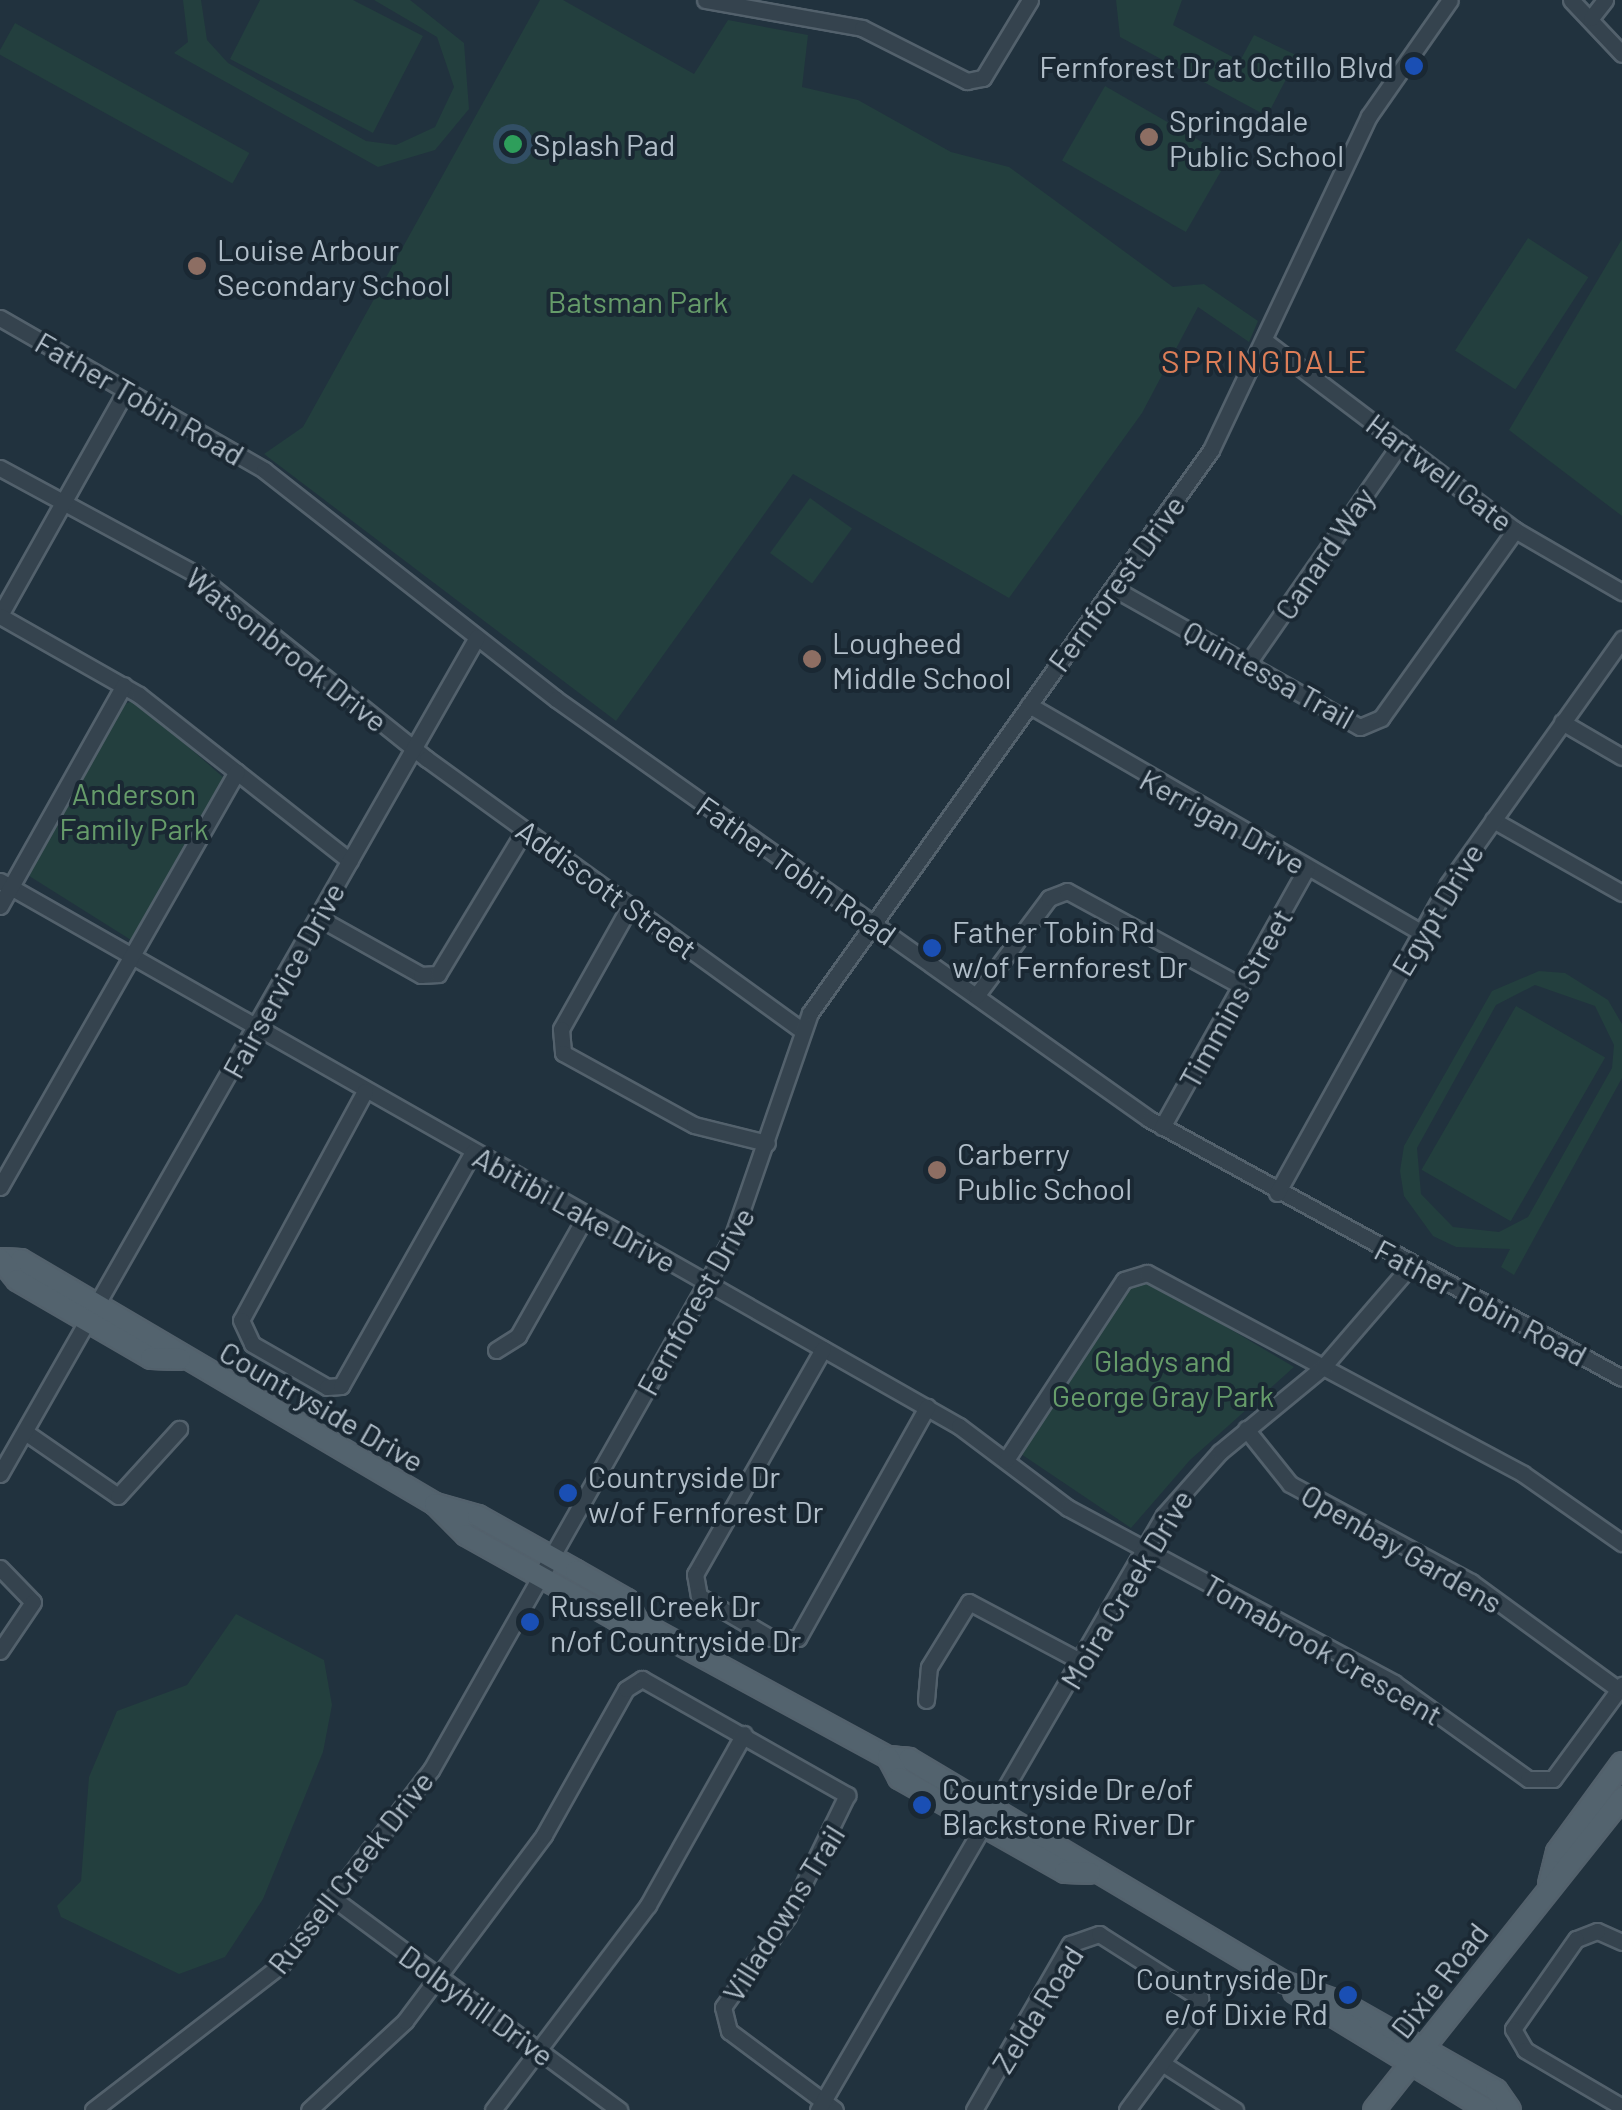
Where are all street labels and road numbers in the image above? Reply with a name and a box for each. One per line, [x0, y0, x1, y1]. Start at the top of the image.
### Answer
street label: Father Tobin Road [29, 324, 251, 472]
street label: Hartwell Gate [1360, 405, 1520, 539]
street label: Canard Way [1267, 480, 1381, 626]
street label: Fernforest Drive [1040, 488, 1192, 678]
street label: Watsonbrook Drive [179, 559, 395, 739]
street label: Quintessa Trail [1177, 612, 1361, 736]
street label: Kerrigan Drive [1134, 761, 1312, 881]
street label: Father Tobin Road [690, 788, 904, 952]
street label: Addiscott Street [510, 812, 704, 966]
street label: Egypt Drive [1383, 836, 1491, 982]
street label: Fairservice Drive [214, 876, 352, 1084]
street label: Timmins Street [1171, 902, 1299, 1094]
street label: Abitibi Lake Drive [467, 1138, 683, 1280]
street label: Fernforest Drive [629, 1201, 761, 1401]
street label: Father Tobin Road [1369, 1231, 1593, 1373]
street label: Countryside Drive [214, 1333, 430, 1479]
street label: Openbay Gardens [1295, 1476, 1509, 1620]
street label: Moira Creek Drive [1052, 1483, 1200, 1695]
street label: Tomabrook Crescent [1197, 1566, 1449, 1732]
street label: Russell Creek Drive [260, 1763, 440, 1981]
street label: Villadowns Trail [714, 1818, 852, 2008]
street label: Dixie Road [1383, 1915, 1495, 2045]
street label: Dolbyhill Drive [393, 1937, 561, 2073]
street label: Zelda Road [984, 1939, 1090, 2079]

